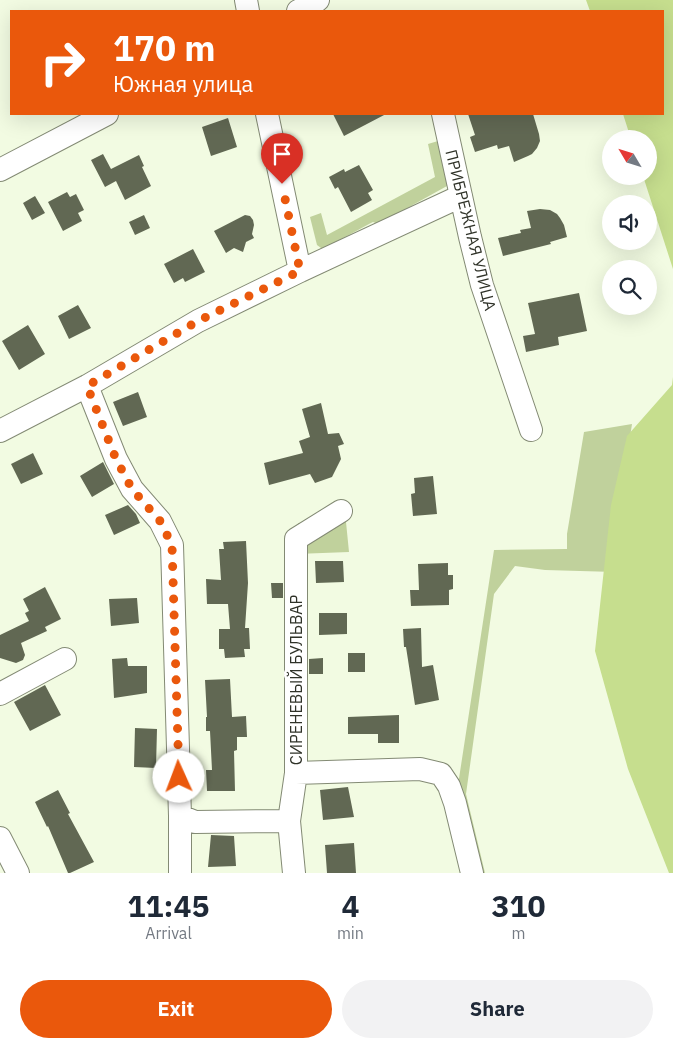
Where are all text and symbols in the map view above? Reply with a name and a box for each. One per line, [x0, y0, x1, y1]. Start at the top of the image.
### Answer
text: 170 m [113, 25, 216, 71]
icon: right [30, 30, 95, 95]
text: Южная улица [113, 69, 253, 98]
north arrow [602, 130, 658, 185]
map controls [602, 130, 657, 315]
pin [261, 133, 303, 184]
icon: arrive [268, 140, 296, 168]
street label: ПРИБРЕЖНАЯ УЛИЦА [441, 147, 501, 313]
button: sound [602, 195, 657, 250]
button: search [602, 260, 657, 315]
street label: СИРЕНЕВЫЙ БУЛЬВАР [286, 595, 306, 765]
position arrow [152, 750, 204, 802]
text: 11:45 [128, 886, 209, 925]
text: 4 [341, 886, 359, 925]
text: 310 [491, 886, 545, 925]
text: Arrival [145, 923, 192, 943]
text: min [337, 923, 364, 943]
text: m [511, 923, 525, 943]
button: Exit [20, 980, 332, 1038]
button: Share [342, 980, 653, 1038]

